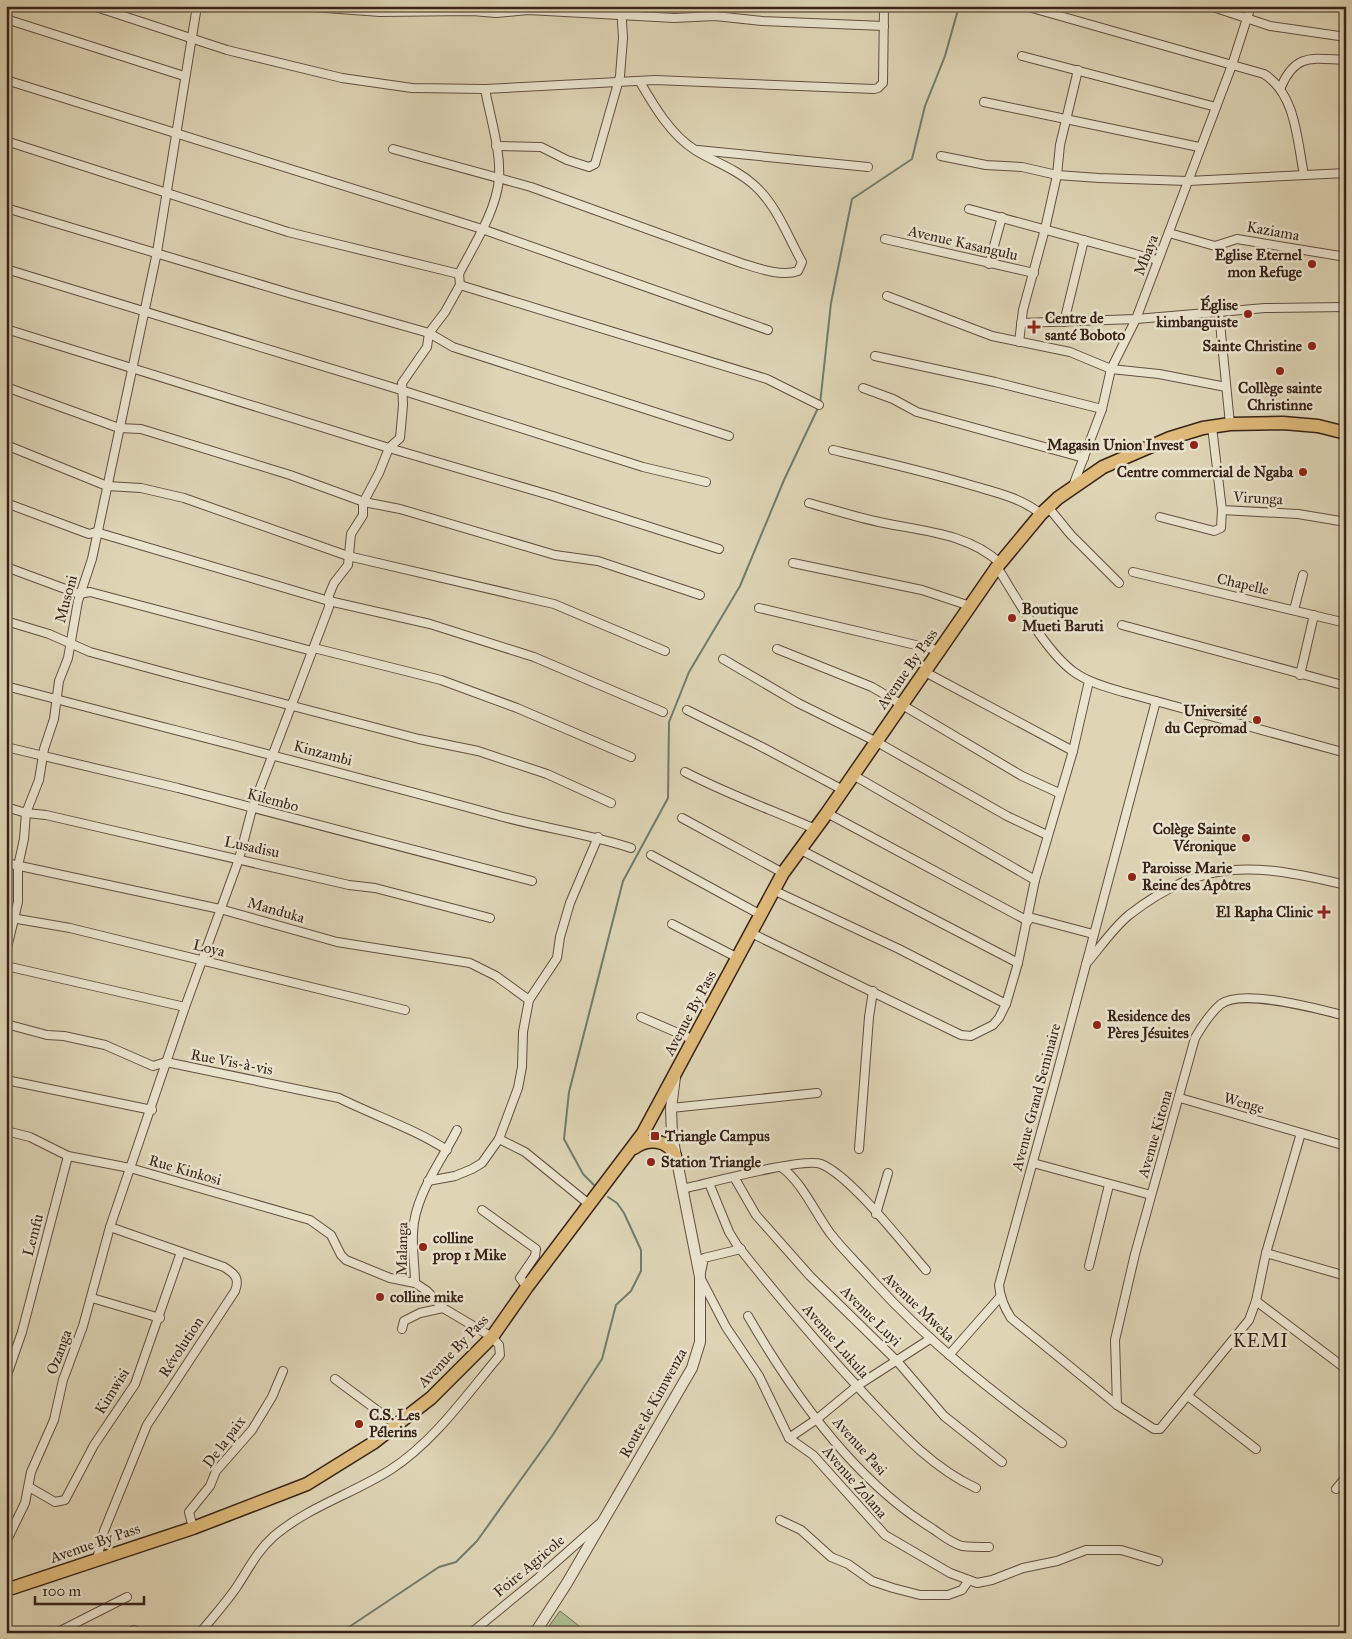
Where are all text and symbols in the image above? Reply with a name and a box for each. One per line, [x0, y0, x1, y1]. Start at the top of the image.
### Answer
street label: Kaziama [1245, 218, 1301, 245]
street label: Avenue Kasangulu [905, 221, 1020, 264]
street label: Mbaya [1130, 231, 1162, 278]
place label: Eglise Eternel mon Refuge [1215, 246, 1303, 282]
marker: Eglise Eternel mon Refuge [1306, 258, 1318, 270]
place label: Église kimbanguiste [1156, 295, 1239, 332]
marker: Église kimbanguiste [1242, 308, 1254, 320]
place label: Centre de santé Boboto [1045, 309, 1126, 344]
marker: Centre de santé Boboto [1027, 320, 1041, 334]
place label: Sainte Christine [1203, 337, 1303, 355]
marker: Sainte Christine [1306, 340, 1318, 352]
marker: Collège sainte Christinne [1274, 365, 1286, 377]
place label: Collège sainte Christinne [1238, 379, 1323, 414]
place label: Magasin Union Invest [1047, 436, 1185, 455]
marker: Magasin Union Invest [1188, 439, 1200, 451]
place label: Centre commercial de Ngaba [1117, 463, 1294, 482]
marker: Centre commercial de Ngaba [1297, 466, 1309, 478]
street label: Virunga [1232, 488, 1284, 508]
street label: Chapelle [1215, 569, 1271, 599]
street label: Musoni [51, 573, 81, 625]
place label: Boutique Mueti Baruti [1022, 600, 1104, 635]
marker: Boutique Mueti Baruti [1006, 612, 1018, 624]
street label: Avenue By Pass [872, 625, 941, 713]
place label: Université du Cepromad [1165, 702, 1248, 738]
marker: Université du Cepromad [1251, 714, 1263, 726]
street label: Kinzambi [292, 737, 354, 769]
street label: Kilembo [245, 785, 301, 816]
place label: Colège Sainte Véronique [1153, 820, 1237, 856]
street label: Lusadisu [223, 832, 281, 862]
marker: Colège Sainte Véronique [1240, 832, 1252, 844]
place label: Paroisse Marie Reine des Apôtres [1142, 859, 1251, 895]
marker: Paroisse Marie Reine des Apôtres [1126, 871, 1138, 883]
street label: Manduka [245, 893, 307, 927]
place label: El Rapha Clinic [1216, 903, 1314, 922]
marker: El Rapha Clinic [1317, 905, 1331, 919]
street label: Loya [191, 935, 227, 961]
street label: Avenue By Pass [660, 967, 720, 1060]
place label: Residence des Pères Jésuites [1107, 1007, 1191, 1043]
marker: Residence des Pères Jésuites [1091, 1019, 1103, 1031]
street label: Avenue Grand Seminaire [1007, 1021, 1064, 1174]
street label: Rue Vis-à-vis [189, 1045, 275, 1079]
street label: Avenue Kitona [1134, 1087, 1176, 1181]
street label: Wenge [1222, 1089, 1266, 1117]
place label: Triangle Campus [664, 1127, 770, 1146]
marker: Triangle Campus [649, 1130, 661, 1142]
street label: Rue Kinkosi [147, 1151, 223, 1189]
place label: Station Triangle [661, 1153, 762, 1172]
marker: Station Triangle [645, 1156, 657, 1168]
street label: Lemfu [19, 1212, 47, 1258]
street label: Malanga [393, 1221, 411, 1276]
place label: colline prop 1 Mike [432, 1229, 507, 1265]
marker: colline prop 1 Mike [417, 1241, 429, 1253]
street label: Avenue Mweka [879, 1268, 959, 1346]
street label: Avenue Luyi [836, 1281, 905, 1350]
place label: colline mike [390, 1288, 464, 1306]
marker: colline mike [374, 1291, 386, 1303]
street label: Avenue Lukula [798, 1299, 874, 1382]
street label: Avenue By Pass [413, 1311, 492, 1392]
street label: Révolution [155, 1313, 207, 1381]
street label: Ozanga [43, 1327, 76, 1377]
district label: KEMI [1233, 1330, 1289, 1352]
street label: Route de Kimwenza [615, 1345, 691, 1461]
street label: Kimwisi [91, 1365, 133, 1417]
place label: C.S. Les Pélerins [369, 1406, 421, 1441]
street label: Avenue Pasi [828, 1412, 891, 1479]
street label: De la paix [199, 1413, 249, 1471]
marker: C.S. Les Pélerins [353, 1418, 365, 1430]
street label: Avenue Zolana [818, 1441, 892, 1522]
street label: Avenue By Pass [47, 1519, 142, 1567]
street label: Foire Agricole [490, 1531, 568, 1601]
scale bar [35, 1574, 144, 1606]
text: 100 m [42, 1582, 82, 1600]

